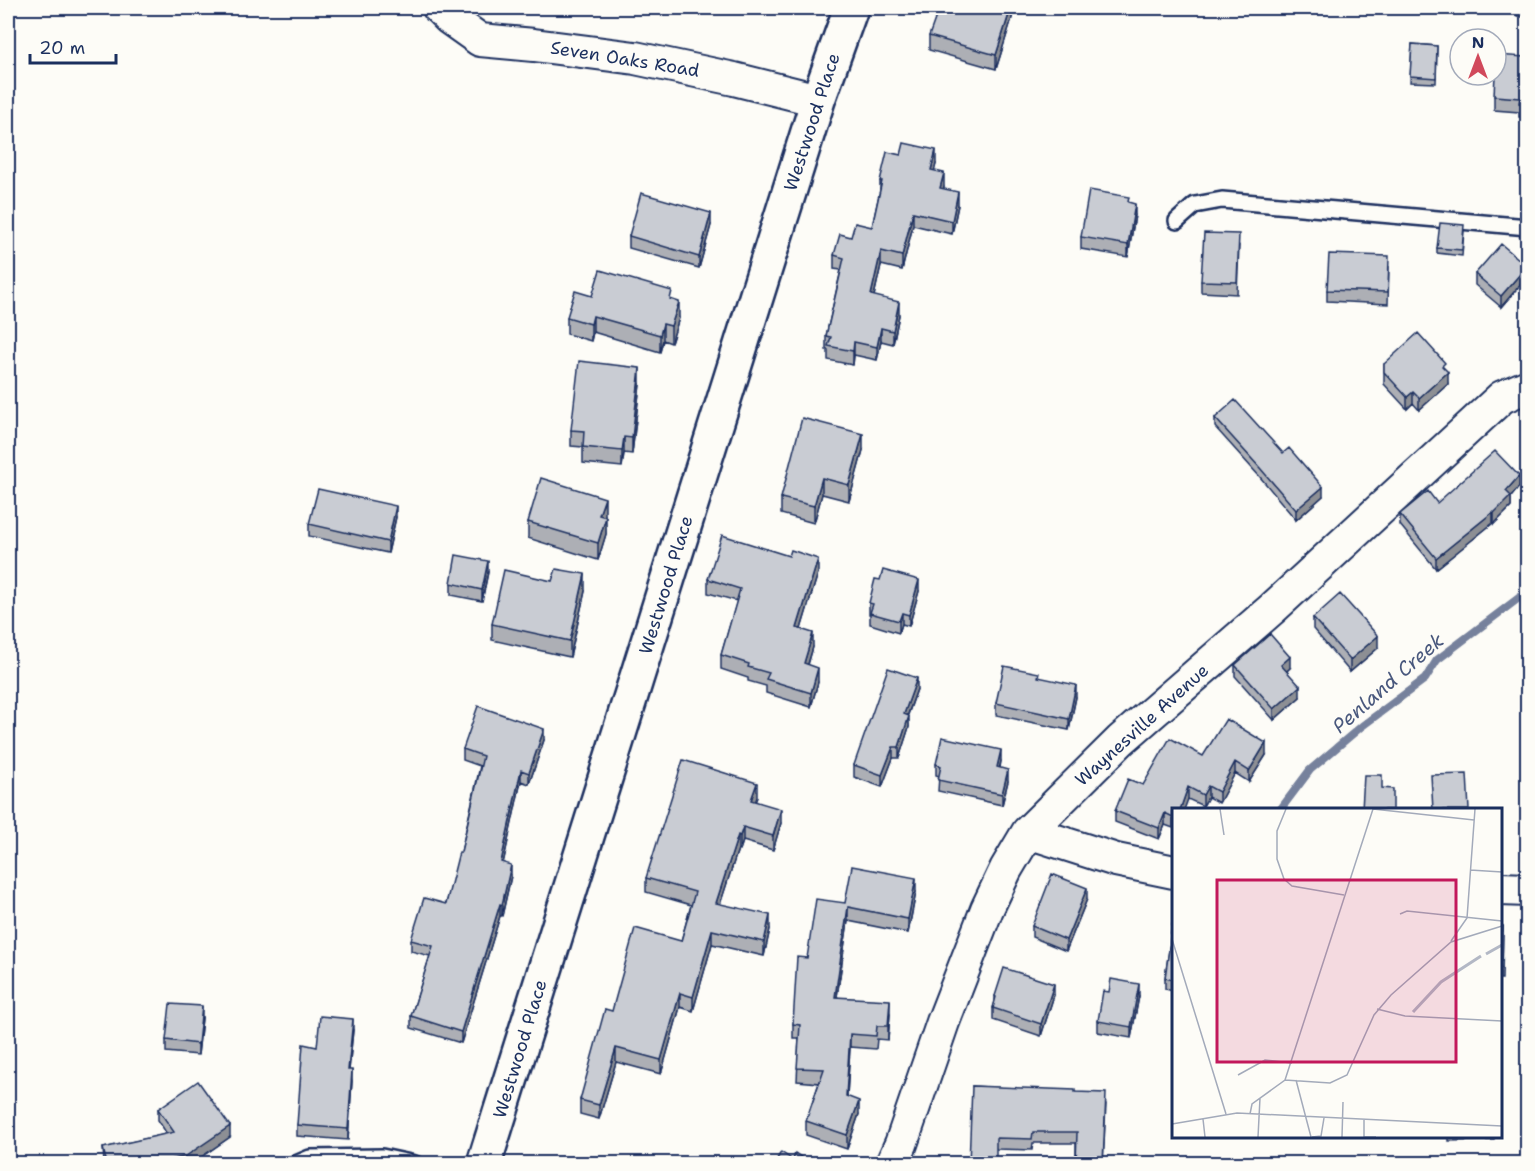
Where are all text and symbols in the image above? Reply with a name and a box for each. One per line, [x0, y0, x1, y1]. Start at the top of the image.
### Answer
scale bar [30, 27, 116, 65]
north arrow [1448, 27, 1508, 87]
text: N [1472, 32, 1484, 53]
street label: Seven Oaks Road [549, 35, 701, 83]
text: 20 m [39, 36, 85, 60]
street label: Westwood Place [778, 50, 846, 194]
street label: Westwood Place [634, 513, 698, 657]
water label: Penland Creek [1327, 627, 1450, 739]
street label: Waynesville Avenue [1070, 659, 1214, 791]
inset map [1172, 808, 1502, 1138]
street label: Westwood Place [488, 977, 552, 1121]

